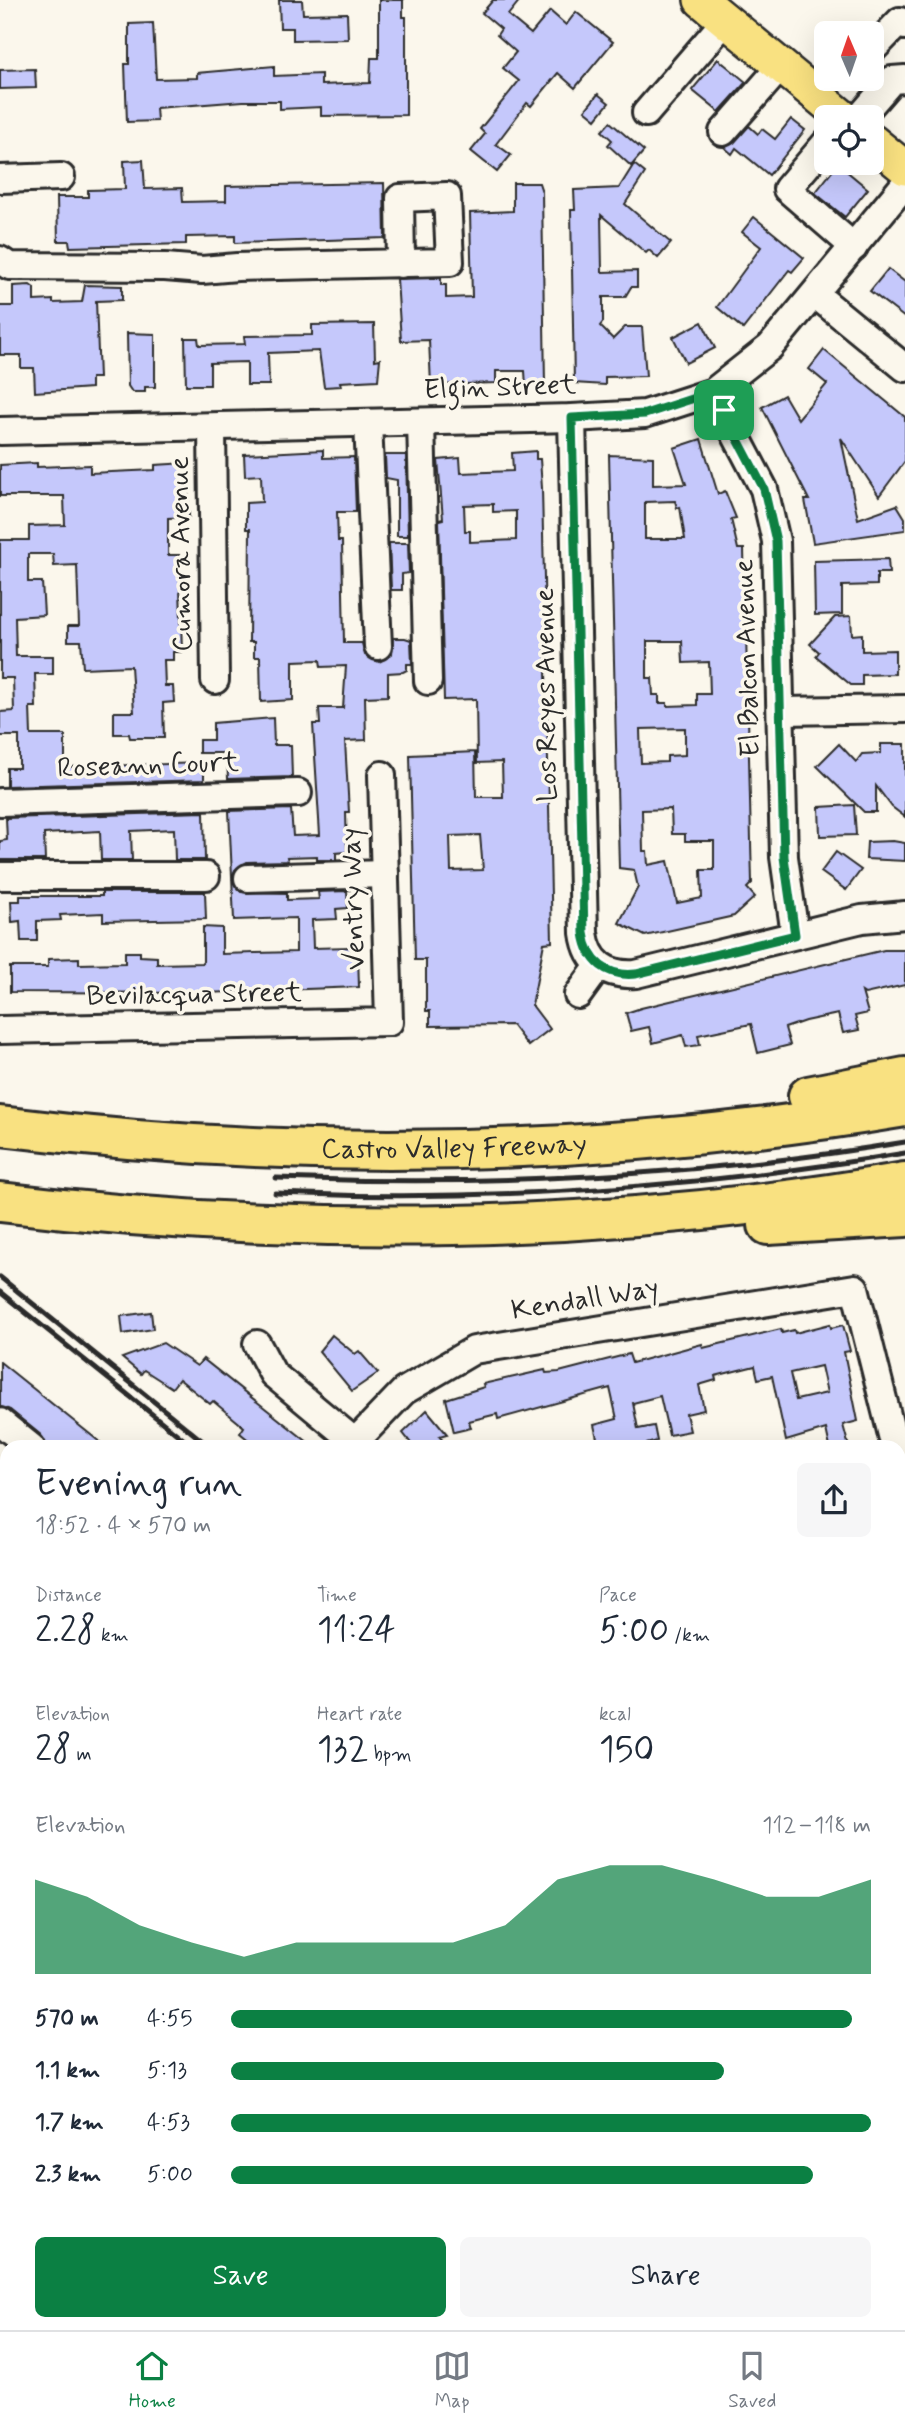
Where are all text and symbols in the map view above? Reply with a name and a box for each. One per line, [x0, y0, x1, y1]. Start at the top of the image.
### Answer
north arrow [814, 21, 884, 91]
map controls [814, 21, 884, 175]
button: locate [814, 105, 884, 175]
street label: Elgin Street [423, 367, 578, 412]
pin [694, 380, 754, 440]
icon: arrive [705, 391, 743, 429]
street label: Cumora Avenue [162, 456, 202, 652]
street label: El Balcon Avenue [726, 558, 770, 758]
street label: Los Reyes Avenue [527, 588, 567, 802]
street label: Roseann Court [56, 744, 240, 788]
street label: Ventry Way [333, 827, 375, 971]
street label: Bevilacqua Street [86, 975, 303, 1015]
street label: Castro Valley Freeway [321, 1125, 588, 1168]
street label: Kendall Way [509, 1270, 661, 1330]
text: Evening run [35, 1460, 242, 1509]
button: share [797, 1463, 871, 1537]
text: 18:52 · 4 × 570 m [35, 1511, 211, 1541]
text: Distance [35, 1583, 102, 1608]
text: Time [317, 1583, 357, 1608]
text: Pace [599, 1583, 637, 1608]
text: 2.28 [35, 1608, 96, 1654]
text: 11:24 [317, 1608, 395, 1654]
text: 5:00 [599, 1608, 669, 1654]
text: km [96, 1623, 129, 1648]
text: /km [669, 1623, 710, 1648]
text: Elevation [35, 1702, 110, 1727]
text: Heart rate [317, 1702, 402, 1727]
text: kcal [599, 1702, 631, 1727]
text: 28 [35, 1727, 71, 1773]
text: 132 [317, 1727, 368, 1773]
text: 150 [599, 1727, 654, 1773]
text: m [71, 1742, 92, 1767]
text: bpm [368, 1742, 412, 1767]
text: Elevation [35, 1811, 126, 1841]
text: 112–118 m [762, 1811, 871, 1841]
text: 570 m [35, 2004, 99, 2034]
text: 4:55 [147, 2004, 193, 2034]
text: 1.1 km [35, 2056, 100, 2086]
text: 5:13 [147, 2056, 187, 2086]
text: 1.7 km [35, 2108, 104, 2138]
text: 4:53 [147, 2108, 190, 2138]
text: 2.3 km [35, 2160, 101, 2190]
text: 5:00 [147, 2160, 193, 2190]
button: Save [35, 2237, 446, 2317]
button: Share [460, 2237, 871, 2317]
tab: Home [129, 2347, 176, 2414]
tab: Map [433, 2347, 471, 2414]
tab: Saved [728, 2347, 776, 2414]

